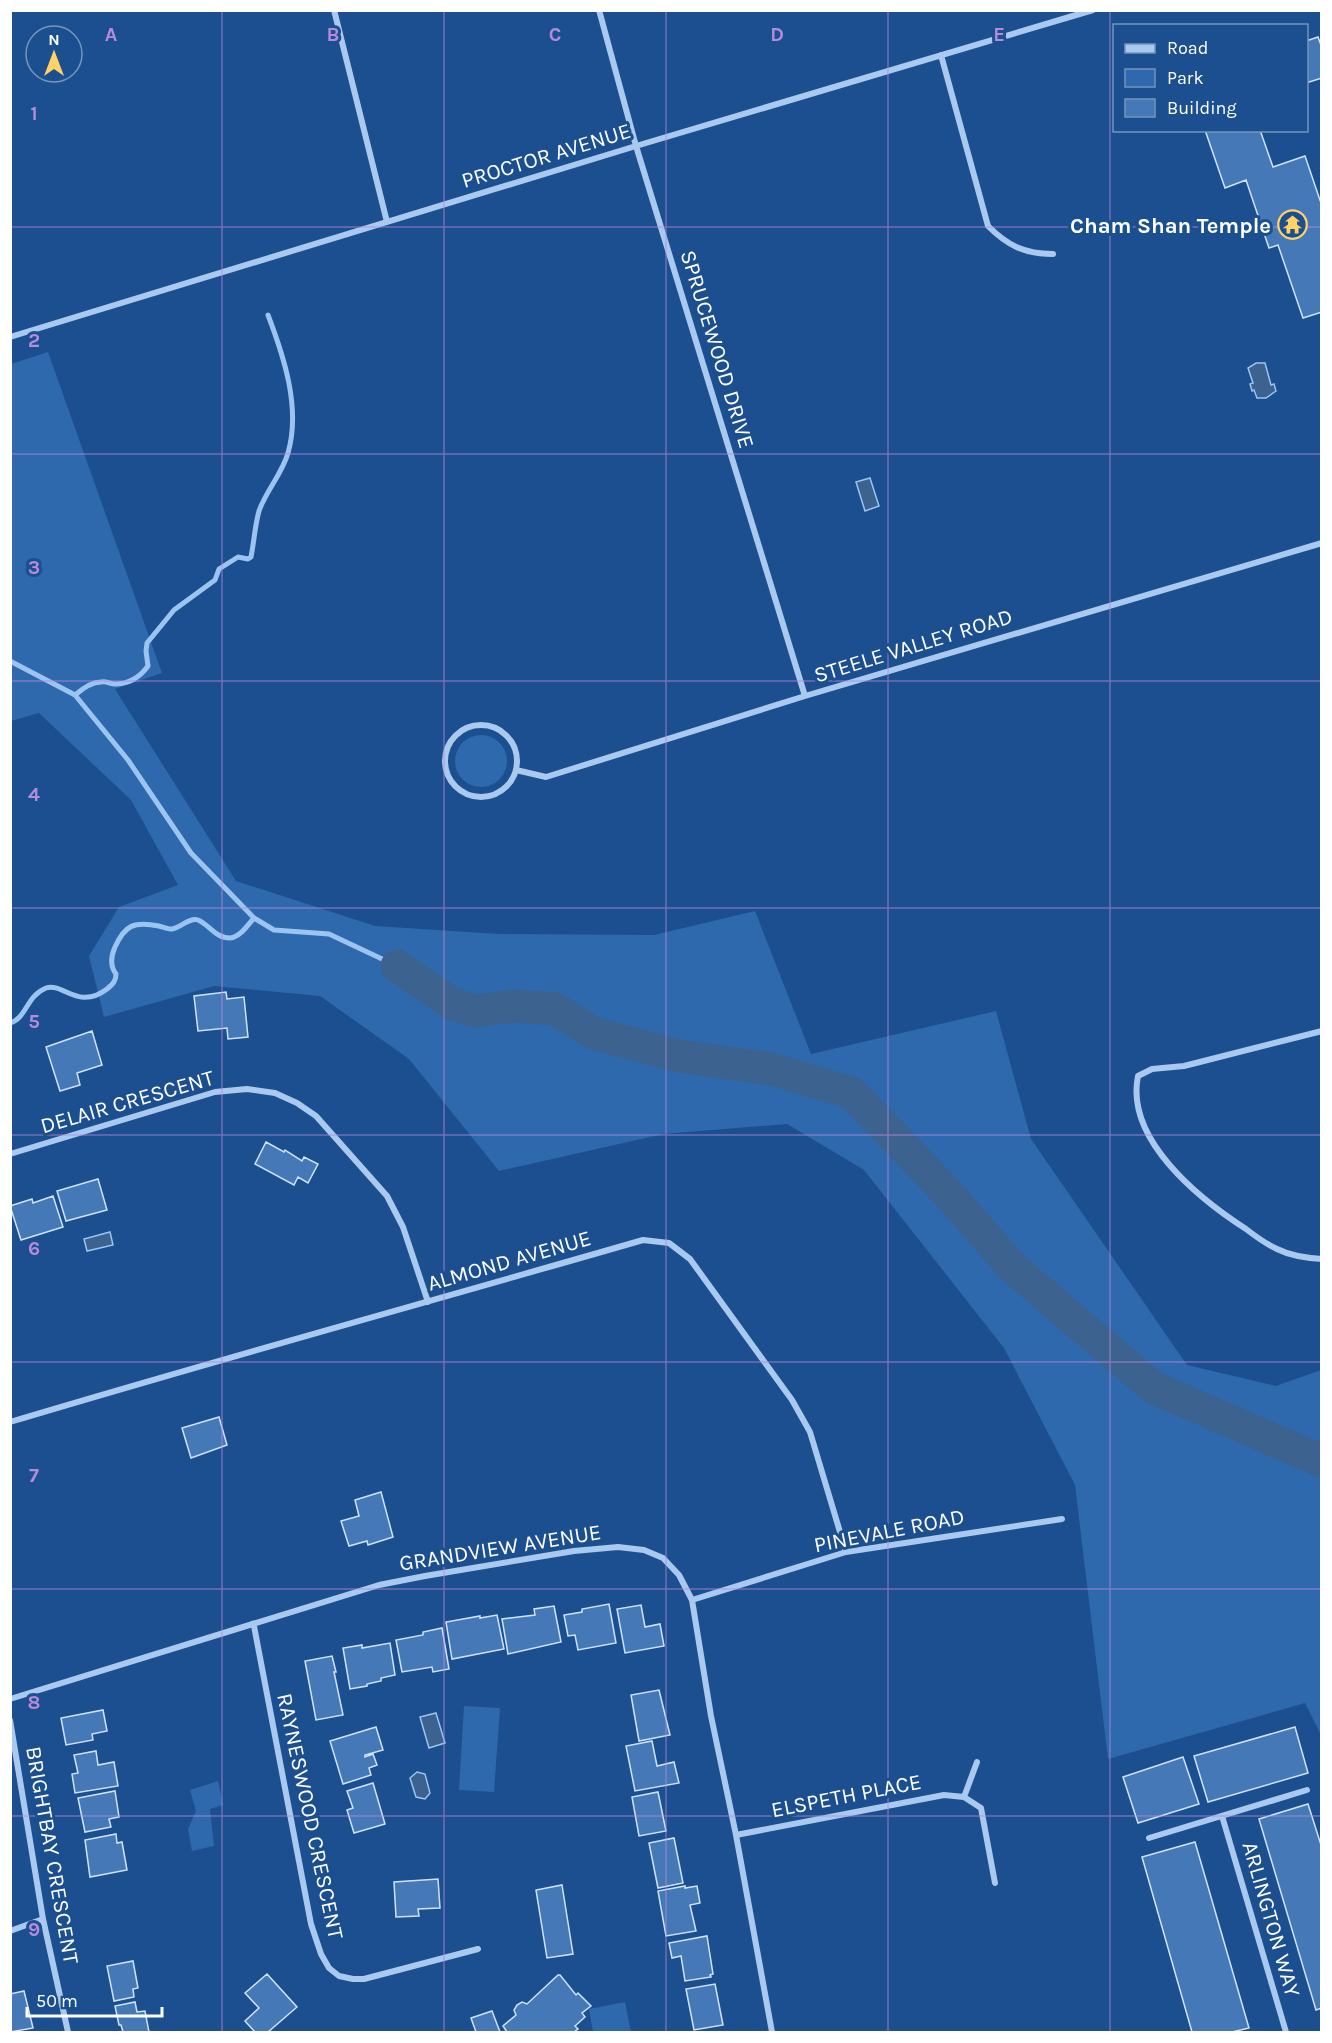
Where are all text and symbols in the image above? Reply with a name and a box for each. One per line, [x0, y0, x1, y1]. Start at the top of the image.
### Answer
text: A [105, 23, 118, 46]
text: B [327, 23, 339, 46]
text: C [549, 23, 561, 46]
text: D [770, 23, 784, 46]
text: E [993, 23, 1005, 46]
north arrow [24, 24, 84, 84]
legend [1113, 24, 1308, 132]
text: N [48, 30, 60, 49]
text: Road [1167, 37, 1208, 59]
text: Park [1167, 67, 1204, 89]
text: Building [1167, 97, 1237, 119]
text: 1 [30, 102, 38, 125]
street label: PROCTOR AVENUE [458, 118, 634, 194]
temple icon: Cham Shan Temple [1276, 209, 1308, 241]
place label: Cham Shan Temple [1070, 213, 1271, 239]
street label: SPRUCEWOOD DRIVE [675, 247, 760, 452]
text: 2 [28, 329, 40, 352]
text: 3 [28, 556, 40, 579]
street label: STEELE VALLEY ROAD [811, 603, 1016, 689]
text: 4 [28, 783, 40, 806]
text: 5 [28, 1010, 40, 1033]
street label: DELAIR CRESCENT [38, 1065, 217, 1139]
street label: ALMOND AVENUE [424, 1225, 594, 1297]
text: 6 [28, 1237, 40, 1260]
text: 7 [29, 1464, 39, 1487]
street label: PINEVALE ROAD [812, 1504, 967, 1558]
street label: GRANDVIEW AVENUE [397, 1519, 603, 1577]
text: 8 [28, 1691, 40, 1714]
street label: RAYNESWOOD CRESCENT [271, 1691, 349, 1942]
street label: BRIGHTBAY CRESCENT [20, 1744, 84, 1966]
street label: ELSPETH PLACE [769, 1769, 923, 1823]
street label: ARLINGTON WAY [1236, 1839, 1306, 2000]
text: 9 [28, 1918, 40, 1941]
scale bar [27, 1980, 162, 2018]
text: 50 m [36, 1990, 78, 2012]

